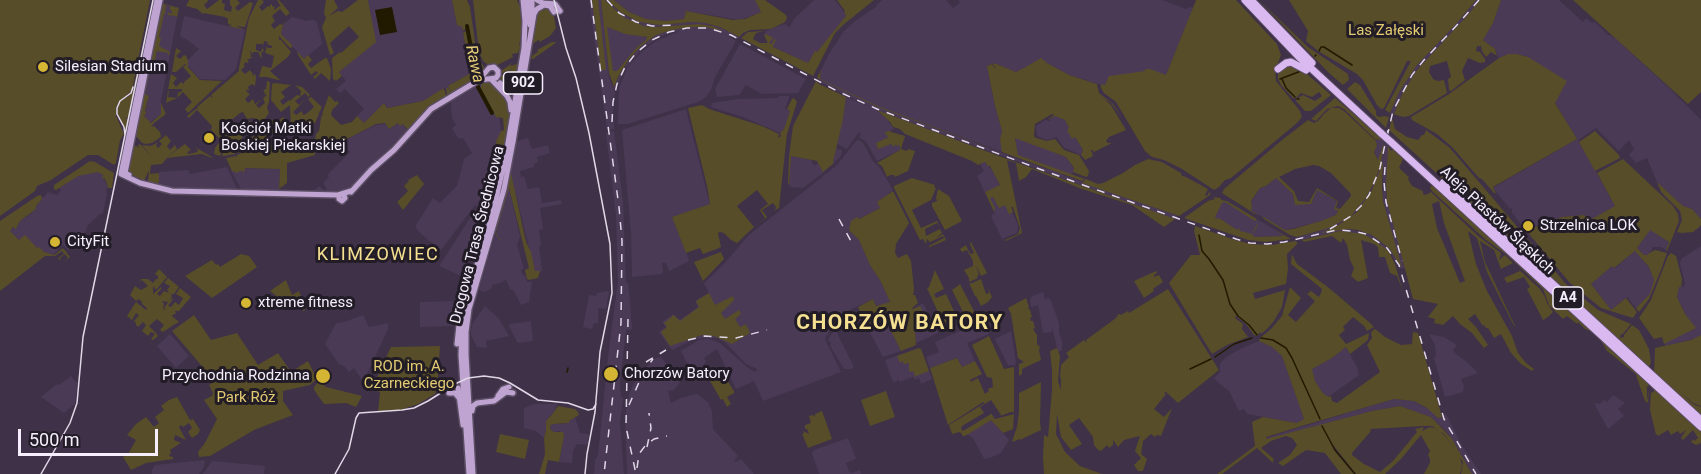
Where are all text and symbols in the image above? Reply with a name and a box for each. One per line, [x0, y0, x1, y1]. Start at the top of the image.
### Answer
park label: Las Załęski [1348, 22, 1424, 40]
water label: Rawa [461, 43, 487, 85]
place label: Silesian Stadium [55, 58, 166, 76]
marker: Silesian Stadium [36, 60, 50, 74]
road number: 902 [504, 72, 542, 94]
place label: Kościół Matki Boskiej Piekarskiej [221, 120, 346, 155]
marker: Kościół Matki Boskiej Piekarskiej [202, 131, 216, 145]
street label: Drogowa Trasa Średnicowa [447, 144, 509, 326]
street label: Aleja Piastów Śląskich [1436, 163, 1558, 279]
place label: Strzelnica LOK [1540, 217, 1637, 235]
marker: Strzelnica LOK [1521, 219, 1535, 233]
place label: CityFit [67, 233, 109, 251]
marker: CityFit [48, 235, 62, 249]
district label: KLIMZOWIEC [317, 244, 439, 266]
road number: A4 [1553, 287, 1583, 309]
place label: xtreme fitness [258, 294, 353, 312]
marker: xtreme fitness [239, 296, 253, 310]
district label: CHORZÓW BATORY [796, 311, 1004, 337]
park label: ROD im. A. Czarneckiego [364, 358, 454, 393]
marker: Chorzów Batory [602, 365, 620, 383]
place label: Chorzów Batory [624, 365, 730, 383]
place label: Przychodnia Rodzinna [162, 367, 310, 385]
marker: Przychodnia Rodzinna [314, 367, 332, 385]
park label: Park Róż [216, 389, 276, 407]
scale bar [21, 417, 160, 455]
text: 500 m [29, 429, 80, 450]

